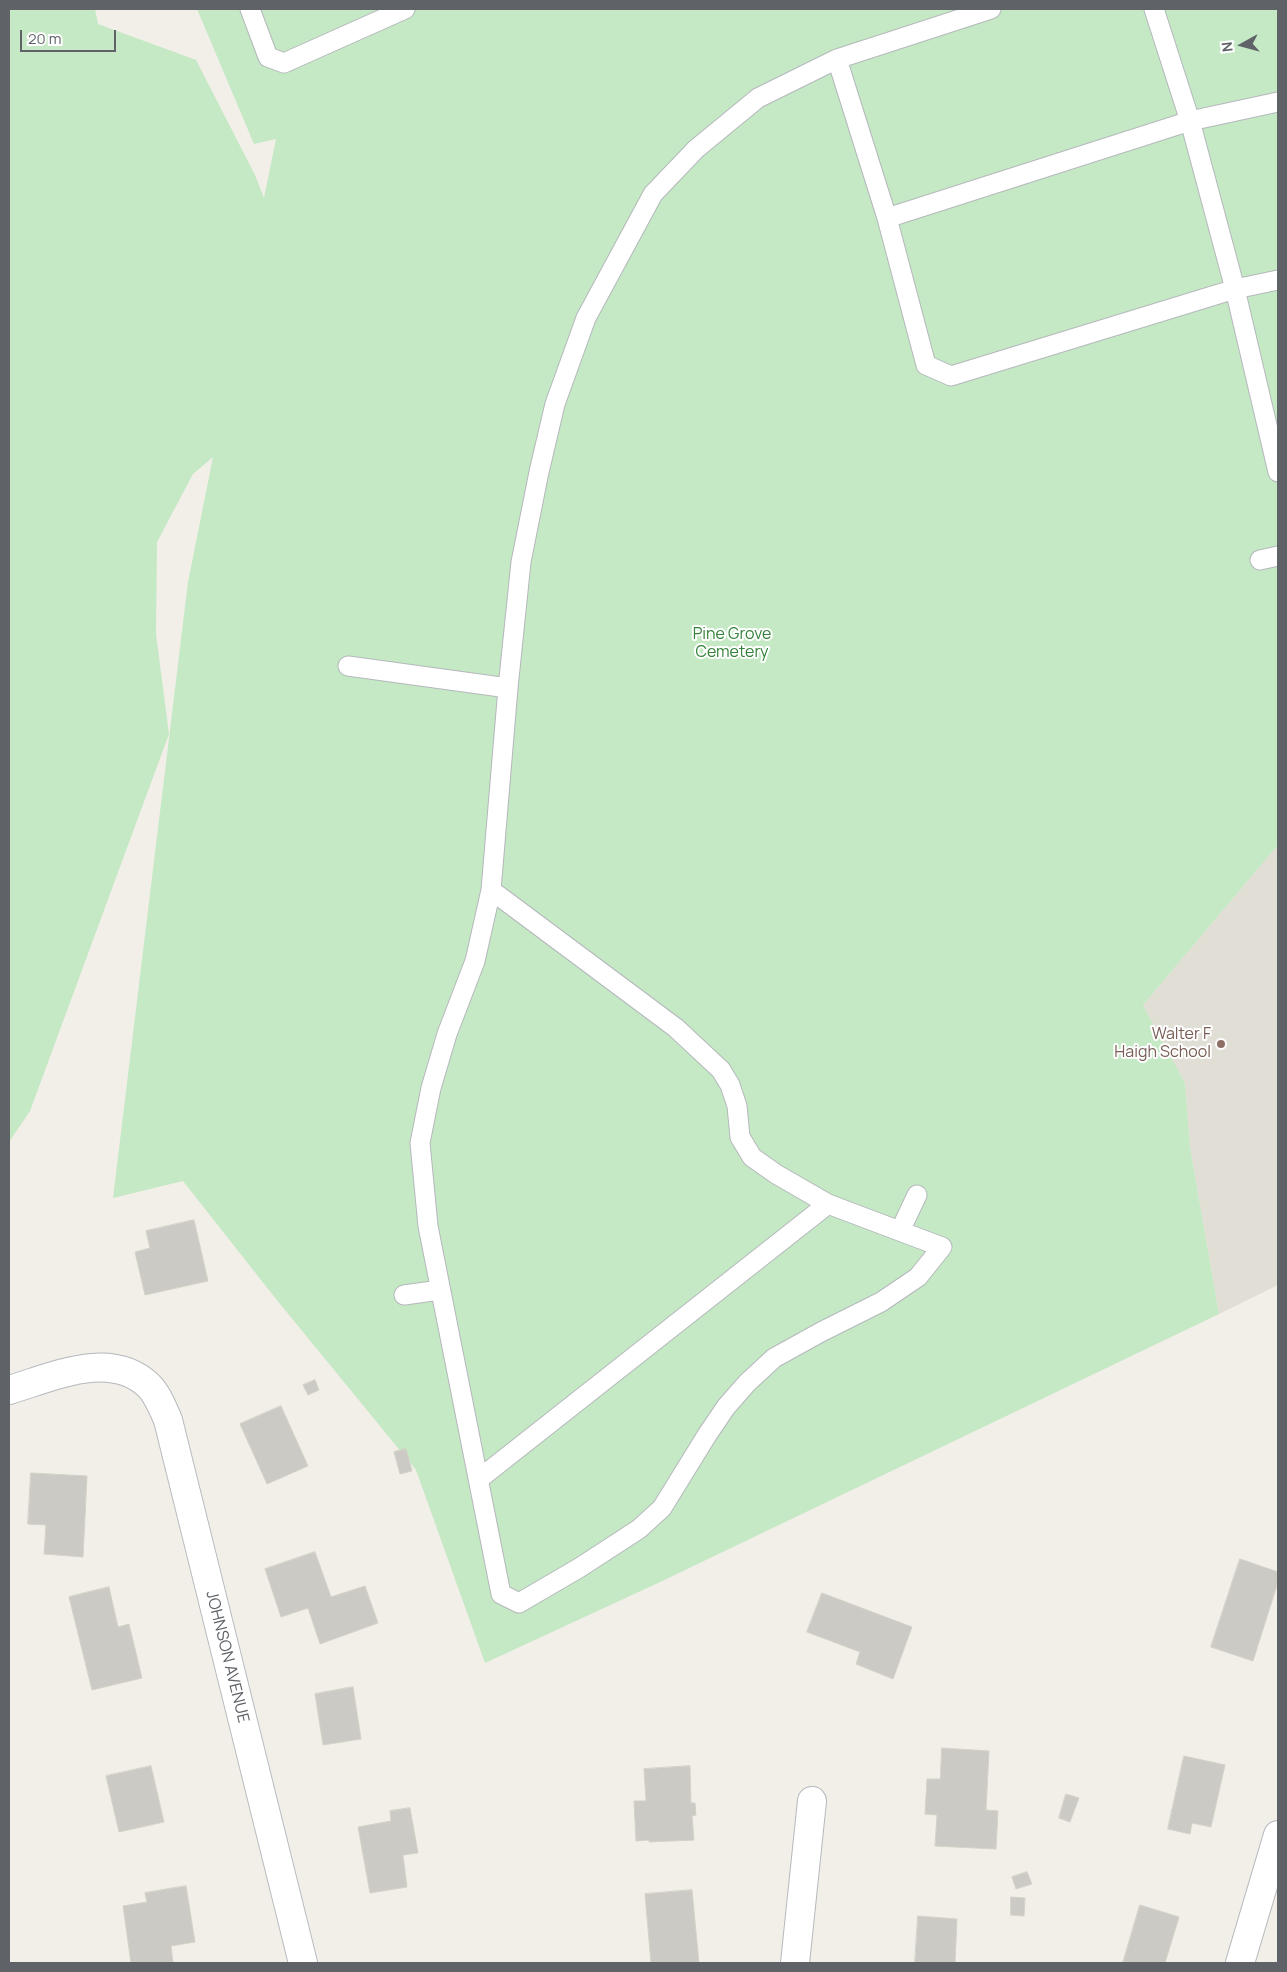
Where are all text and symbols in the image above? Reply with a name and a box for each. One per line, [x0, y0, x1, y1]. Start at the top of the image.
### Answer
scale bar [22, 20, 119, 52]
north arrow [1217, 20, 1267, 70]
text: 20 m [28, 28, 61, 49]
text: N [1217, 41, 1237, 53]
park label: Pine Grove Cemetery [693, 625, 771, 663]
place label: Walter F Haigh School [1114, 1025, 1211, 1063]
marker: Walter F Haigh School [1215, 1038, 1227, 1050]
street label: JOHNSON AVENUE [201, 1589, 253, 1725]

